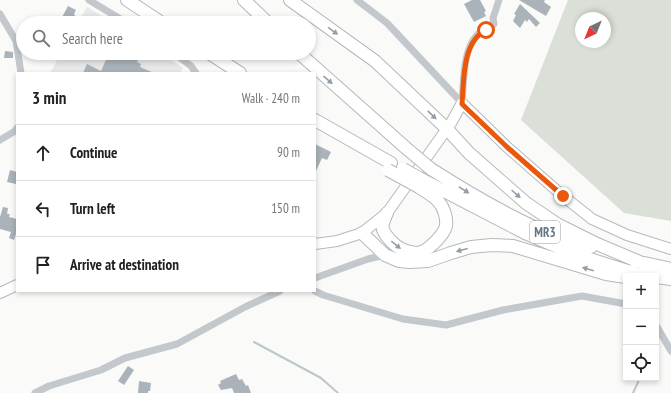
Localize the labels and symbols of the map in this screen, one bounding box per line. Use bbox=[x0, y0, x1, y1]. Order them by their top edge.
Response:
north arrow bbox=[575, 12, 611, 48]
route start bbox=[477, 21, 495, 39]
one-way arrow bbox=[328, 27, 339, 35]
one-way arrow bbox=[322, 75, 333, 84]
one-way arrow bbox=[427, 110, 437, 120]
one-way arrow bbox=[458, 186, 469, 194]
route end bbox=[554, 187, 572, 205]
one-way arrow bbox=[511, 189, 521, 199]
road number: MR3 bbox=[530, 221, 560, 243]
one-way arrow bbox=[391, 241, 402, 249]
one-way arrow bbox=[456, 247, 468, 253]
one-way arrow bbox=[582, 266, 594, 272]

